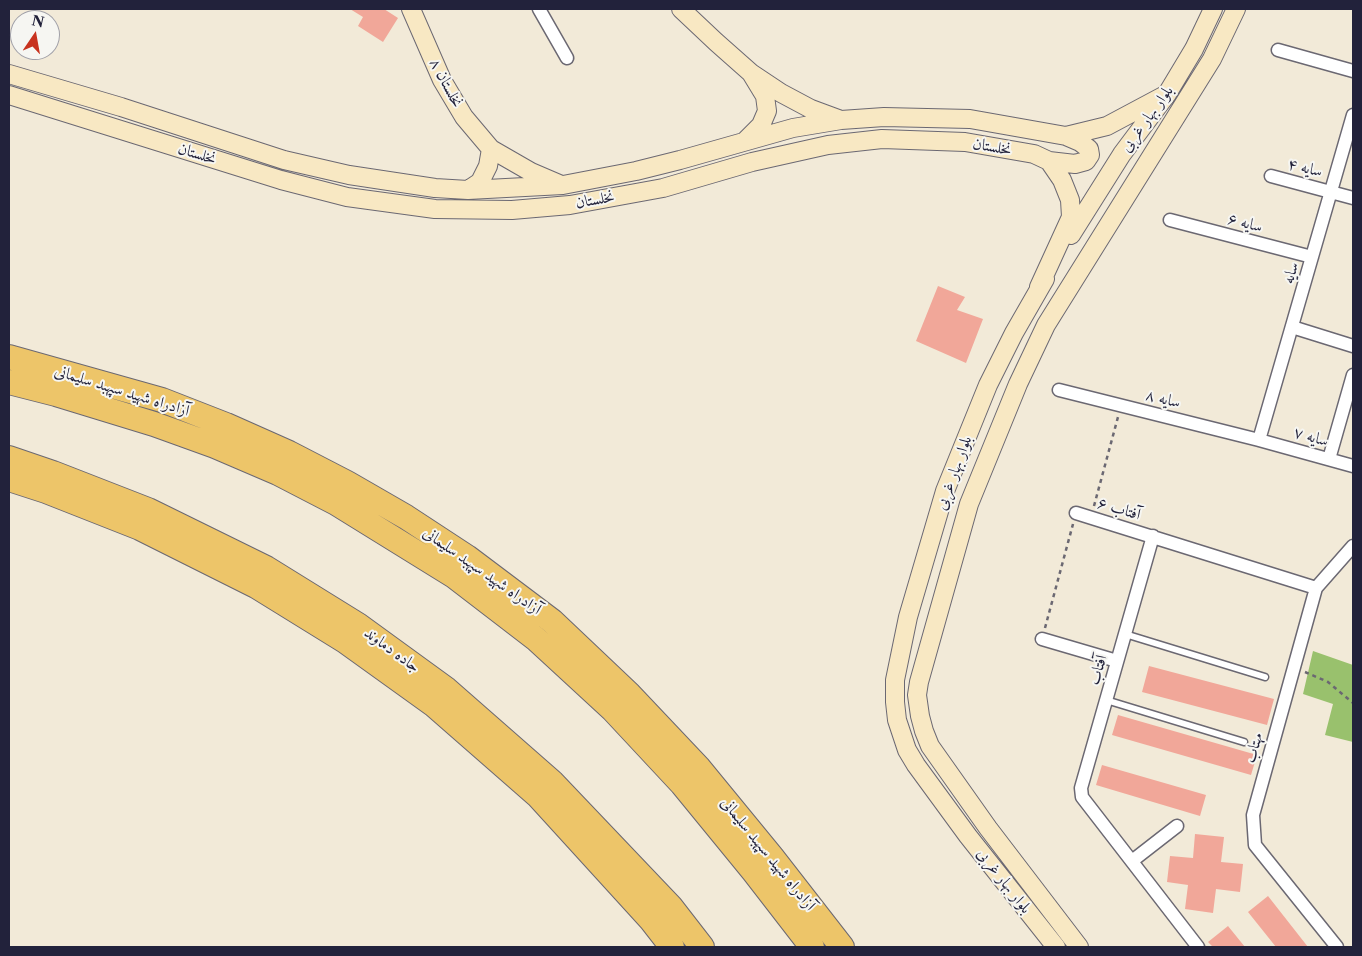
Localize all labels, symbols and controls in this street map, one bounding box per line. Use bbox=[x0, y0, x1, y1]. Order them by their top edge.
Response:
north arrow bbox=[10, 10, 60, 60]
text: N bbox=[30, 11, 46, 31]
street label: نخلستان ۸ bbox=[425, 55, 467, 111]
street label: بلوار بهار غربی bbox=[1116, 82, 1178, 156]
street label: نخلستان bbox=[971, 134, 1013, 160]
street label: نخلستان bbox=[175, 139, 219, 169]
street label: سایه ۴ bbox=[1285, 154, 1325, 182]
street label: نخلستان bbox=[574, 187, 616, 213]
street label: سایه ۶ bbox=[1225, 209, 1265, 237]
street label: سایه bbox=[1279, 260, 1303, 286]
street label: آزادراه شهید سپهبد سلیمانی bbox=[52, 361, 192, 421]
street label: سایه ۸ bbox=[1143, 385, 1183, 413]
street label: سایه ۷ bbox=[1291, 423, 1331, 451]
street label: بلوار بهار غربی bbox=[932, 433, 976, 513]
street label: آفتاب ۶ bbox=[1095, 493, 1143, 525]
street label: آزادراه شهید سپهبد سلیمانی bbox=[419, 523, 545, 619]
street label: جاده دماوند bbox=[360, 623, 424, 677]
street label: آفتاب bbox=[1085, 653, 1111, 687]
street label: مهتاب bbox=[1241, 731, 1267, 765]
street label: آزادراه شهید سپهبد سلیمانی bbox=[716, 793, 820, 915]
street label: بلوار بهار غربی bbox=[973, 845, 1035, 917]

